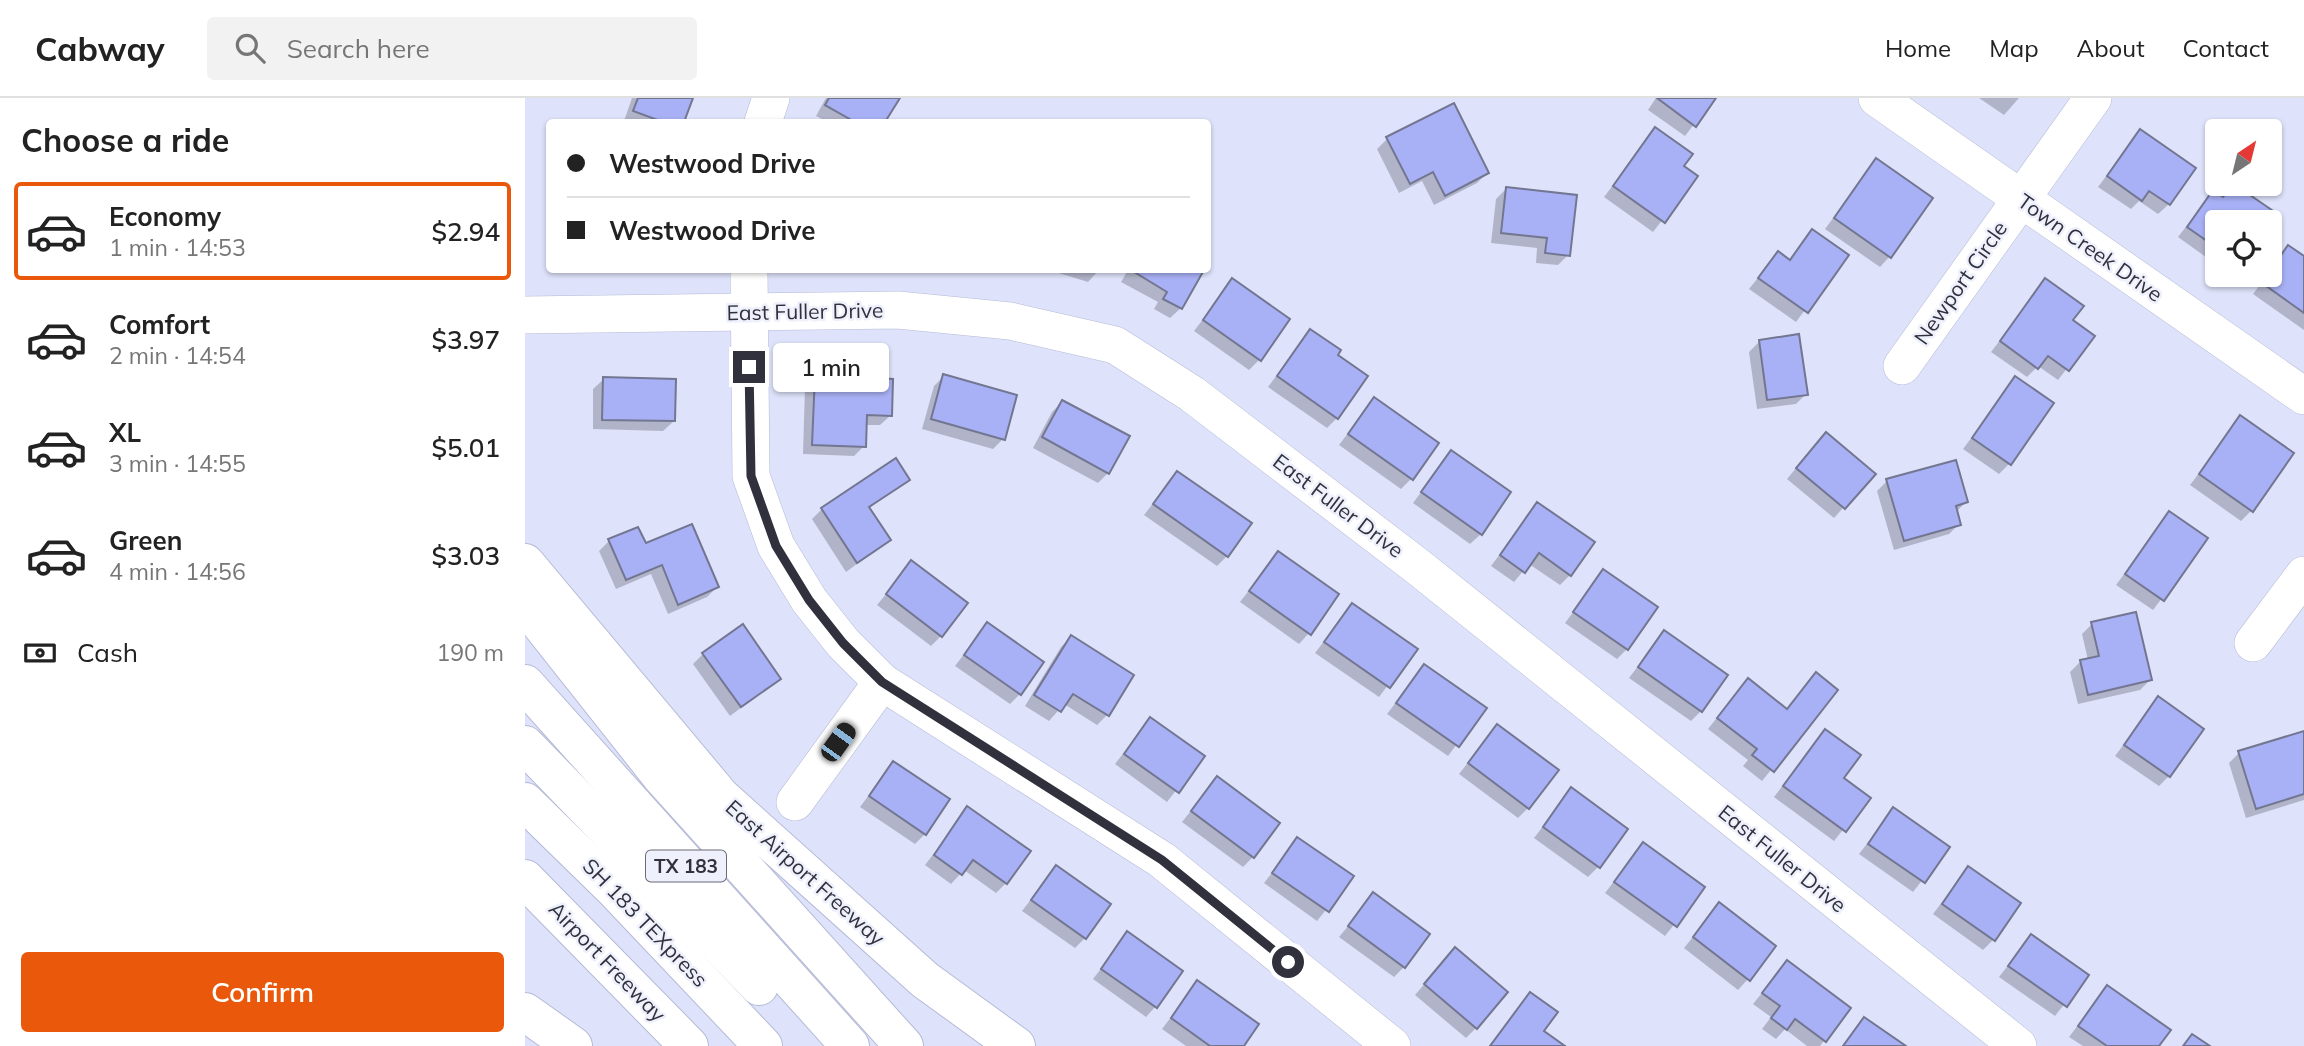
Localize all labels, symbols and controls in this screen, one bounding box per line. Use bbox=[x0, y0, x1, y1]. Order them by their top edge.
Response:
search box bbox=[207, 17, 697, 80]
text: Cabway bbox=[35, 28, 165, 69]
icon: search bbox=[231, 29, 269, 67]
text: Search here bbox=[287, 32, 430, 65]
text: Home bbox=[1885, 33, 1951, 63]
text: Map bbox=[1989, 33, 2039, 63]
text: About bbox=[2077, 33, 2145, 63]
text: Contact bbox=[2183, 33, 2269, 63]
north arrow bbox=[2205, 119, 2282, 196]
map controls bbox=[2205, 119, 2282, 287]
text: Choose a ride bbox=[21, 120, 229, 160]
text: Westwood Drive bbox=[609, 147, 815, 180]
street label: Town Creek Drive bbox=[2013, 188, 2168, 307]
icon: car bbox=[25, 200, 88, 263]
text: Economy bbox=[109, 200, 221, 233]
button: locate bbox=[2205, 210, 2282, 287]
text: Westwood Drive bbox=[609, 214, 815, 247]
text: $2.94 bbox=[431, 215, 500, 248]
street label: Newport Circle bbox=[1908, 216, 2012, 349]
text: 1 min · 14:53 bbox=[109, 233, 246, 262]
street label: East Fuller Drive bbox=[726, 297, 884, 325]
icon: car bbox=[25, 308, 88, 371]
text: Comfort bbox=[109, 308, 210, 341]
text: $3.97 bbox=[431, 323, 500, 356]
text: 2 min · 14:54 bbox=[109, 341, 246, 370]
callout: 1 min bbox=[773, 342, 889, 392]
route end bbox=[733, 351, 765, 383]
text: 1 min bbox=[801, 353, 861, 382]
icon: car bbox=[25, 416, 88, 479]
text: XL bbox=[109, 416, 141, 449]
text: $5.01 bbox=[431, 431, 500, 464]
street label: East Fuller Drive bbox=[1268, 448, 1409, 563]
text: 3 min · 14:55 bbox=[109, 449, 246, 478]
icon: car bbox=[25, 524, 88, 587]
text: Green bbox=[109, 524, 182, 557]
text: $3.03 bbox=[431, 539, 500, 572]
text: 4 min · 14:56 bbox=[109, 557, 246, 586]
icon: cash bbox=[21, 634, 59, 672]
text: Cash bbox=[77, 636, 138, 669]
text: 190 m bbox=[436, 638, 504, 667]
car bbox=[818, 719, 859, 765]
street label: East Airport Freeway bbox=[721, 794, 891, 951]
street label: East Fuller Drive bbox=[1713, 799, 1852, 918]
road number: TX 183 bbox=[646, 850, 726, 881]
street label: SH 183 TEXpress bbox=[578, 853, 714, 992]
street label: Airport Freeway bbox=[544, 896, 672, 1027]
route start bbox=[1272, 946, 1304, 978]
button: Confirm bbox=[21, 952, 504, 1032]

